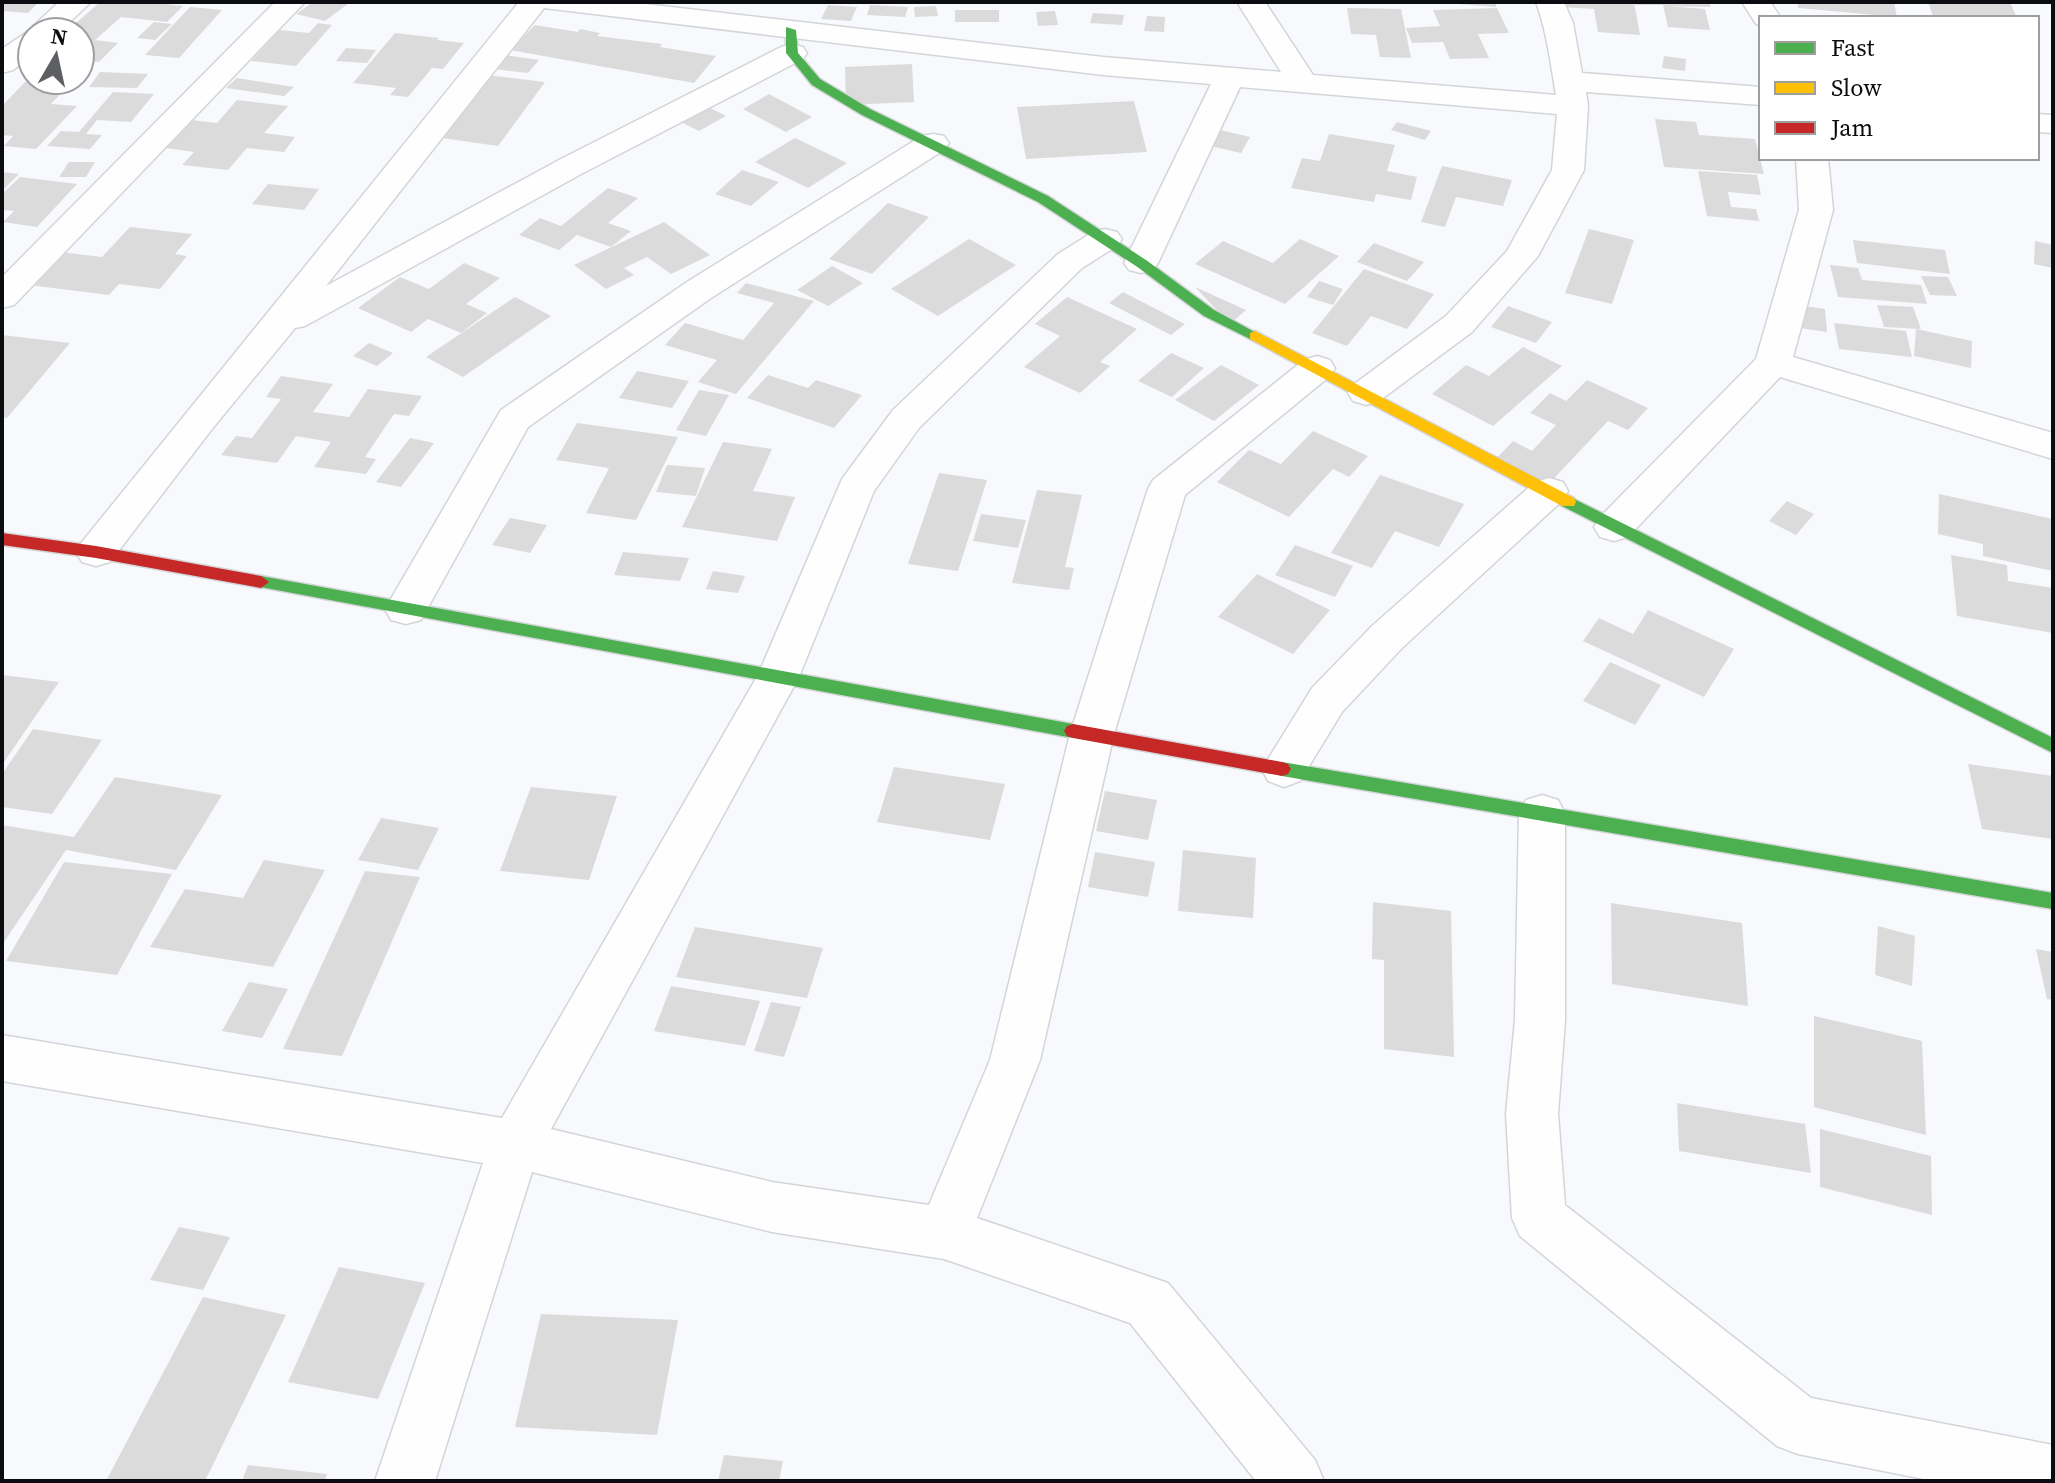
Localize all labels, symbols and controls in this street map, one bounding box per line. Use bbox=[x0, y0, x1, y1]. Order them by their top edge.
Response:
north arrow bbox=[16, 16, 96, 96]
legend bbox=[1759, 16, 2039, 160]
text: N bbox=[49, 20, 69, 52]
text: Fast bbox=[1831, 31, 1875, 64]
text: Slow bbox=[1831, 71, 1882, 104]
text: Jam bbox=[1830, 111, 1873, 144]

